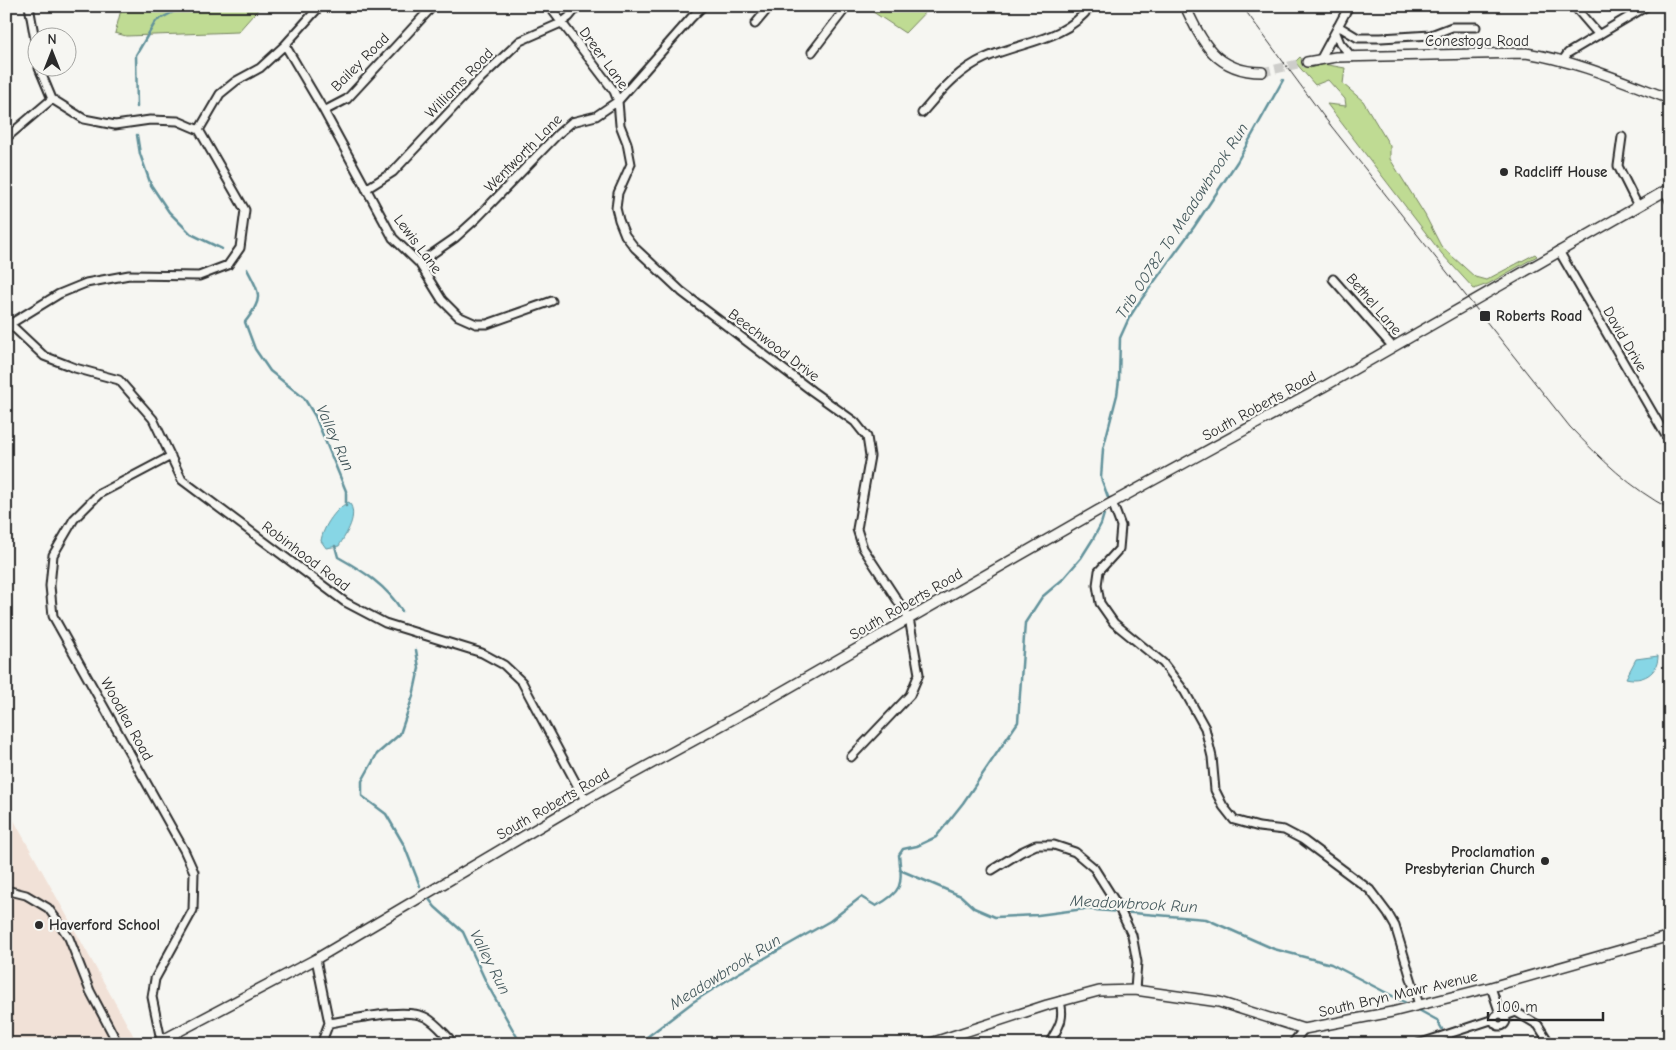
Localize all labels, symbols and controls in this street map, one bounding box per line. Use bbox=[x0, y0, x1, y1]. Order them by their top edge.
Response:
street label: Dreer Lane bbox=[576, 24, 633, 93]
north arrow bbox=[28, 28, 78, 78]
street label: Bailey Road bbox=[327, 29, 393, 95]
text: N bbox=[47, 31, 57, 48]
street label: Conestoga Road bbox=[1425, 32, 1529, 50]
street label: Williams Road bbox=[421, 44, 497, 122]
street label: Wentworth Lane bbox=[480, 110, 566, 196]
water label: Trib 00782 To Meadowbrook Run bbox=[1112, 120, 1252, 322]
place label: Radcliff House bbox=[1514, 163, 1607, 181]
marker: Radcliff House bbox=[1498, 166, 1510, 178]
street label: Lewis Lane bbox=[390, 211, 446, 277]
street label: Bethel Lane bbox=[1342, 270, 1406, 339]
street label: David Drive bbox=[1599, 303, 1651, 375]
street label: Beechwood Drive bbox=[725, 305, 823, 385]
place label: Roberts Road bbox=[1496, 307, 1582, 325]
marker: Roberts Road bbox=[1478, 309, 1492, 323]
street label: South Roberts Road bbox=[1199, 367, 1319, 445]
water label: Valley Run bbox=[312, 402, 358, 474]
street label: Robinhood Road bbox=[258, 517, 354, 595]
street label: South Roberts Road bbox=[846, 564, 966, 644]
street label: Woodlea Road bbox=[97, 674, 157, 764]
street label: South Roberts Road bbox=[493, 764, 613, 844]
place label: Proclamation Presbyterian Church bbox=[1405, 843, 1535, 878]
marker: Proclamation Presbyterian Church bbox=[1539, 855, 1551, 867]
water label: Meadowbrook Run bbox=[1069, 892, 1198, 916]
place label: Haverford School bbox=[49, 916, 160, 934]
marker: Haverford School bbox=[33, 919, 45, 931]
water label: Valley Run bbox=[466, 927, 514, 998]
water label: Meadowbrook Run bbox=[665, 931, 784, 1014]
street label: South Bryn Mawr Avenue bbox=[1317, 967, 1480, 1021]
scale bar bbox=[1488, 990, 1604, 1022]
text: 100 m bbox=[1496, 998, 1538, 1016]

